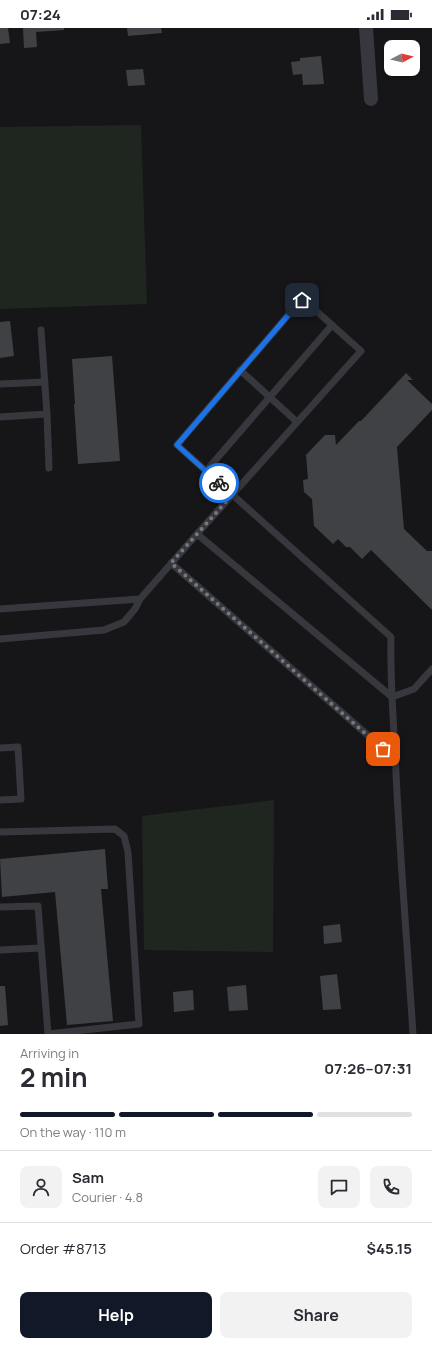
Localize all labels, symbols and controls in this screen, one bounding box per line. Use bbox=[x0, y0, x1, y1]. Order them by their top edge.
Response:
text: 07:24 bbox=[20, 4, 61, 25]
north arrow bbox=[384, 40, 420, 76]
map controls bbox=[384, 40, 420, 76]
pin bbox=[285, 283, 319, 317]
icon: home bbox=[291, 289, 313, 311]
courier bbox=[199, 463, 239, 503]
icon: bike bbox=[208, 472, 230, 494]
pin bbox=[366, 732, 400, 766]
icon: bag bbox=[372, 738, 394, 760]
text: Arriving in bbox=[20, 1044, 79, 1062]
text: 07:26–07:31 bbox=[324, 1058, 412, 1079]
text: 2 min bbox=[20, 1059, 88, 1095]
text: On the way · 110 m bbox=[20, 1123, 126, 1141]
button: person bbox=[20, 1166, 62, 1208]
button: chat bbox=[318, 1166, 360, 1208]
button: phone bbox=[370, 1166, 412, 1208]
text: Sam bbox=[72, 1167, 104, 1188]
text: Courier · 4.8 bbox=[72, 1188, 143, 1206]
text: Order #8713 bbox=[20, 1238, 106, 1259]
text: $45.15 bbox=[367, 1238, 412, 1259]
button: Help bbox=[20, 1292, 212, 1338]
button: Share bbox=[220, 1292, 412, 1338]

